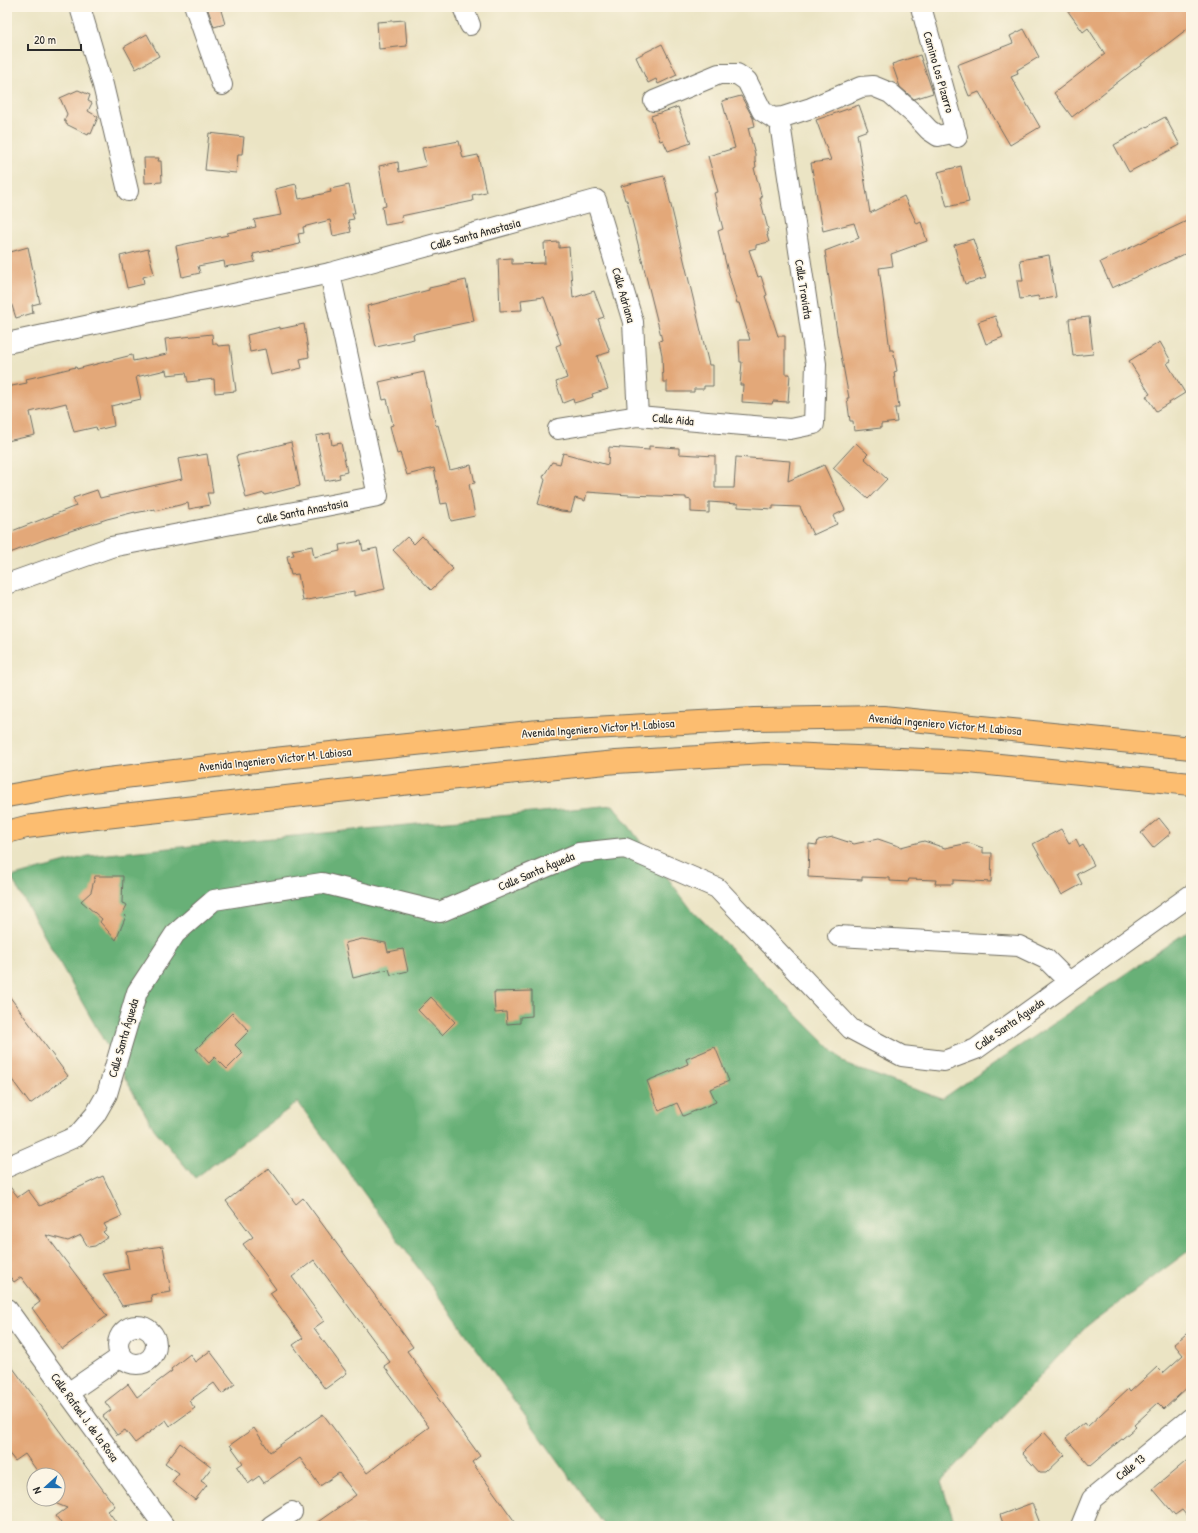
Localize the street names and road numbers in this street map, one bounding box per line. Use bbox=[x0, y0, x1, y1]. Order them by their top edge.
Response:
street label: Camino Los Pizarro bbox=[919, 29, 959, 115]
street label: Calle Santa Anastasia bbox=[428, 214, 522, 254]
street label: Calle Traviata bbox=[791, 258, 817, 320]
street label: Calle Adriana bbox=[608, 265, 640, 325]
street label: Calle Aida bbox=[651, 409, 695, 429]
street label: Calle Santa Anastasia bbox=[255, 494, 349, 528]
street label: Avenida Ingeniero Víctor M. Labiosa bbox=[868, 709, 1022, 739]
street label: Avenida Ingeniero Víctor M. Labiosa bbox=[521, 714, 675, 742]
street label: Avenida Ingeniero Víctor M. Labiosa bbox=[198, 743, 352, 775]
street label: Calle Santa Águeda bbox=[495, 847, 577, 895]
street label: Calle Santa Águeda bbox=[971, 994, 1047, 1054]
street label: Calle Santa Águeda bbox=[104, 996, 142, 1079]
street label: Calle Rafael J. de la Rosa bbox=[47, 1369, 123, 1465]
street label: Calle 13 bbox=[1112, 1450, 1148, 1484]

